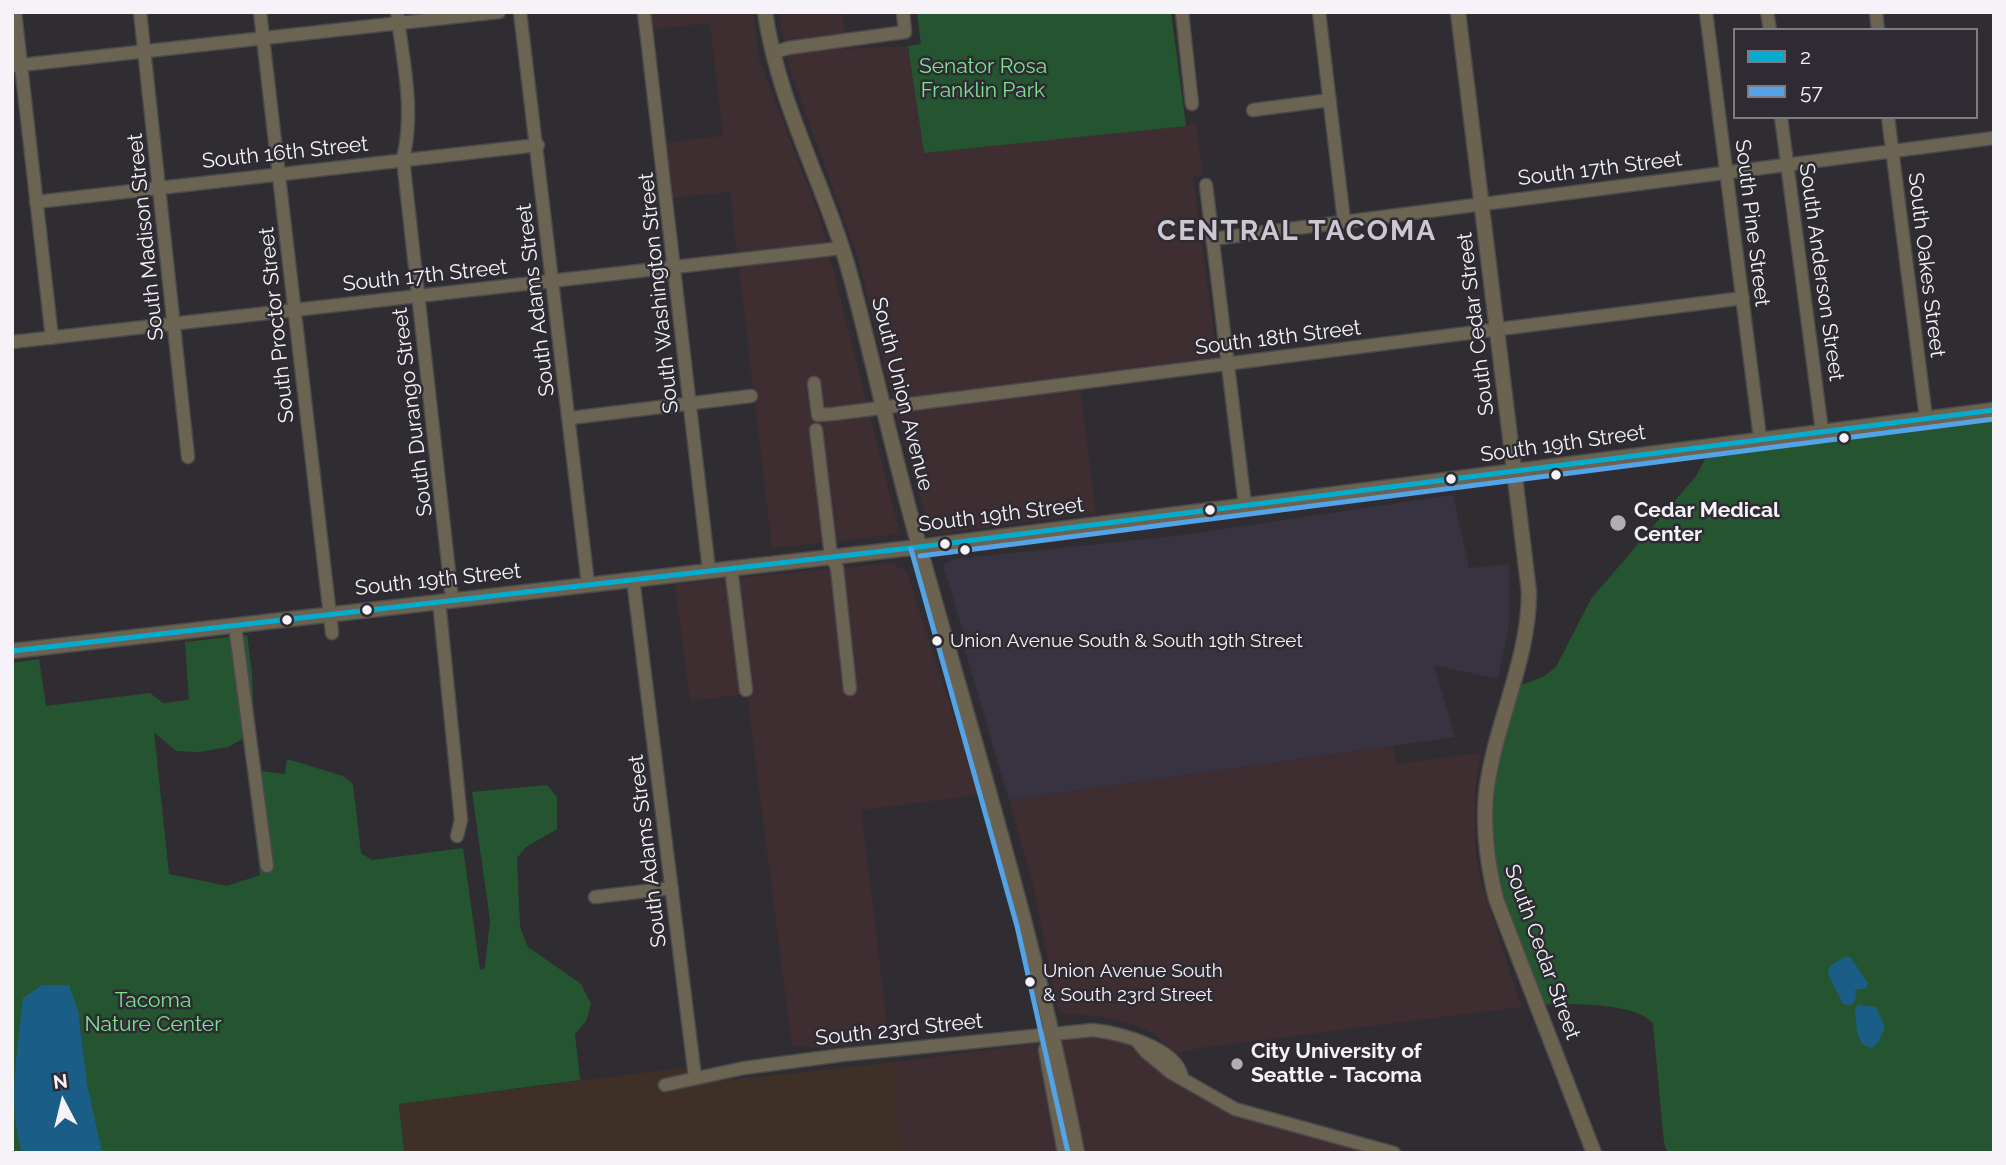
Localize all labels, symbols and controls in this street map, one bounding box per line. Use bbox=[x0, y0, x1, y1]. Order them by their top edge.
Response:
legend bbox=[1733, 28, 1978, 119]
text: 2 bbox=[1800, 44, 1811, 69]
park label: Senator Rosa Franklin Park bbox=[919, 54, 1047, 104]
text: 57 bbox=[1800, 79, 1823, 104]
street label: South Madison Street bbox=[123, 132, 169, 342]
street label: South 16th Street bbox=[201, 132, 369, 174]
street label: South Pine Street bbox=[1729, 138, 1775, 308]
street label: South 17th Street bbox=[1516, 146, 1684, 192]
street label: South Anderson Street bbox=[1793, 161, 1849, 383]
street label: South Washington Street bbox=[634, 171, 684, 415]
street label: South Oakes Street bbox=[1902, 171, 1950, 359]
street label: South Adams Street bbox=[512, 202, 560, 398]
district label: CENTRAL TACOMA bbox=[1159, 215, 1435, 249]
street label: South Proctor Street bbox=[254, 226, 300, 424]
street label: South Cedar Street bbox=[1452, 231, 1500, 417]
street label: South 17th Street bbox=[341, 255, 509, 297]
street label: South Union Avenue bbox=[866, 295, 938, 493]
street label: South Durango Street bbox=[388, 306, 438, 518]
street label: South 18th Street bbox=[1194, 315, 1362, 361]
street label: South 19th Street bbox=[1479, 420, 1647, 468]
unlabelled marker bbox=[1837, 431, 1851, 445]
unlabelled marker bbox=[1549, 468, 1563, 482]
unlabelled marker bbox=[1444, 472, 1458, 486]
street label: South 19th Street bbox=[917, 492, 1085, 538]
place label: Cedar Medical Center bbox=[1634, 498, 1780, 548]
unlabelled marker bbox=[1203, 503, 1217, 517]
marker: Cedar Medical Center bbox=[1608, 513, 1628, 533]
unlabelled marker bbox=[938, 537, 952, 551]
unlabelled marker bbox=[958, 543, 972, 557]
street label: South 19th Street bbox=[354, 559, 522, 601]
unlabelled marker bbox=[360, 603, 374, 617]
unlabelled marker bbox=[280, 613, 294, 627]
place label: Union Avenue South & South 19th Street bbox=[950, 630, 1303, 652]
marker: Union Avenue South & South 19th Street bbox=[930, 634, 944, 648]
street label: South Adams Street bbox=[624, 753, 672, 949]
street label: South Cedar Street bbox=[1499, 861, 1585, 1043]
place label: Union Avenue South & South 23rd Street bbox=[1043, 960, 1223, 1004]
marker: Union Avenue South & South 23rd Street bbox=[1023, 975, 1037, 989]
park label: Tacoma Nature Center bbox=[84, 988, 222, 1038]
street label: South 23rd Street bbox=[814, 1009, 984, 1051]
place label: City University of Seattle - Tacoma bbox=[1251, 1039, 1422, 1089]
marker: City University of Seattle - Tacoma bbox=[1229, 1056, 1245, 1072]
north arrow bbox=[28, 1067, 98, 1137]
text: N bbox=[52, 1069, 69, 1093]

